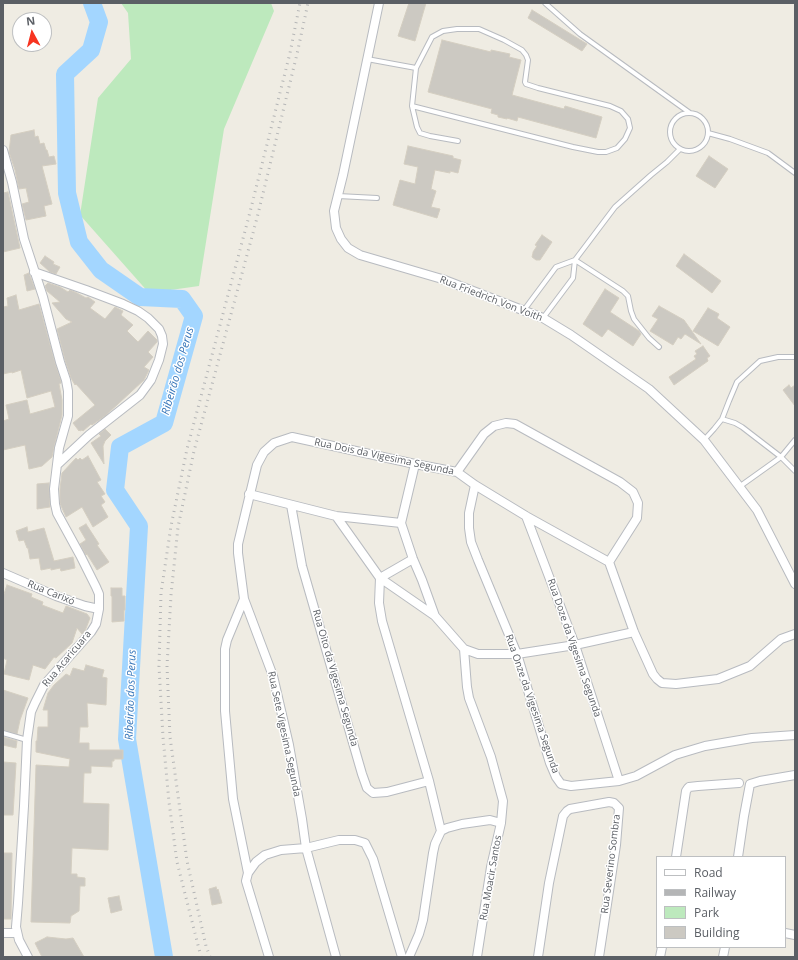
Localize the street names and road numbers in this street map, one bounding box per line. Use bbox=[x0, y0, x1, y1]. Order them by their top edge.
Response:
street label: Rua Friedrich Von Voith bbox=[438, 274, 544, 324]
street label: Rua Dois da Vigesima Segunda bbox=[313, 436, 455, 478]
street label: Rua Doze da Vigesima Segunda bbox=[545, 577, 603, 719]
street label: Rua Carixó bbox=[25, 578, 77, 608]
street label: Rua Oito da Vigesima Segunda bbox=[310, 608, 360, 748]
street label: Rua Acaricuara bbox=[40, 628, 94, 690]
street label: Rua Onze da Vigesima Segunda bbox=[503, 633, 561, 775]
street label: Rua Sete Vigesima Segunda bbox=[265, 670, 303, 798]
street label: Rua Severino Sombra bbox=[599, 814, 623, 914]
street label: Rua Moacir Santos bbox=[478, 834, 504, 922]

